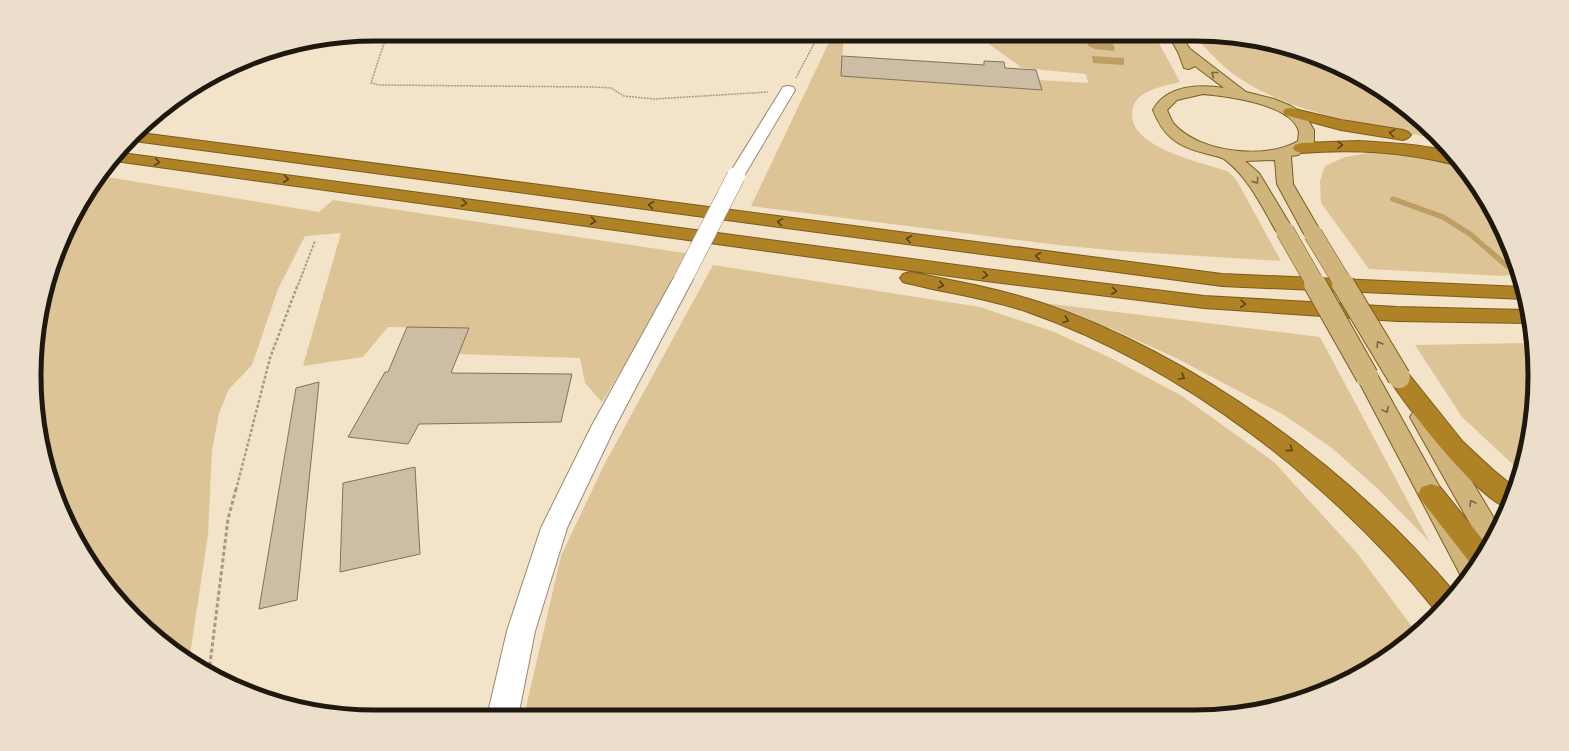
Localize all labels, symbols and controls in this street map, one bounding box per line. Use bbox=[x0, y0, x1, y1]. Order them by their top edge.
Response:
one-way arrow bbox=[1211, 72, 1218, 79]
one-way arrow bbox=[1388, 129, 1395, 138]
one-way arrow bbox=[1337, 141, 1343, 150]
one-way arrow bbox=[154, 157, 160, 166]
one-way arrow bbox=[283, 174, 289, 183]
one-way arrow bbox=[1251, 177, 1258, 184]
one-way arrow bbox=[461, 198, 467, 207]
one-way arrow bbox=[648, 201, 654, 210]
one-way arrow bbox=[590, 216, 596, 225]
one-way arrow bbox=[777, 218, 783, 227]
one-way arrow bbox=[906, 235, 912, 244]
one-way arrow bbox=[1035, 252, 1041, 261]
one-way arrow bbox=[982, 270, 988, 279]
one-way arrow bbox=[937, 280, 944, 288]
one-way arrow bbox=[1111, 286, 1117, 295]
one-way arrow bbox=[1240, 300, 1246, 309]
one-way arrow bbox=[1062, 315, 1069, 324]
one-way arrow bbox=[1377, 341, 1384, 348]
one-way arrow bbox=[1178, 373, 1185, 380]
one-way arrow bbox=[1381, 406, 1388, 413]
one-way arrow bbox=[1286, 444, 1293, 452]
one-way arrow bbox=[1469, 500, 1476, 507]

